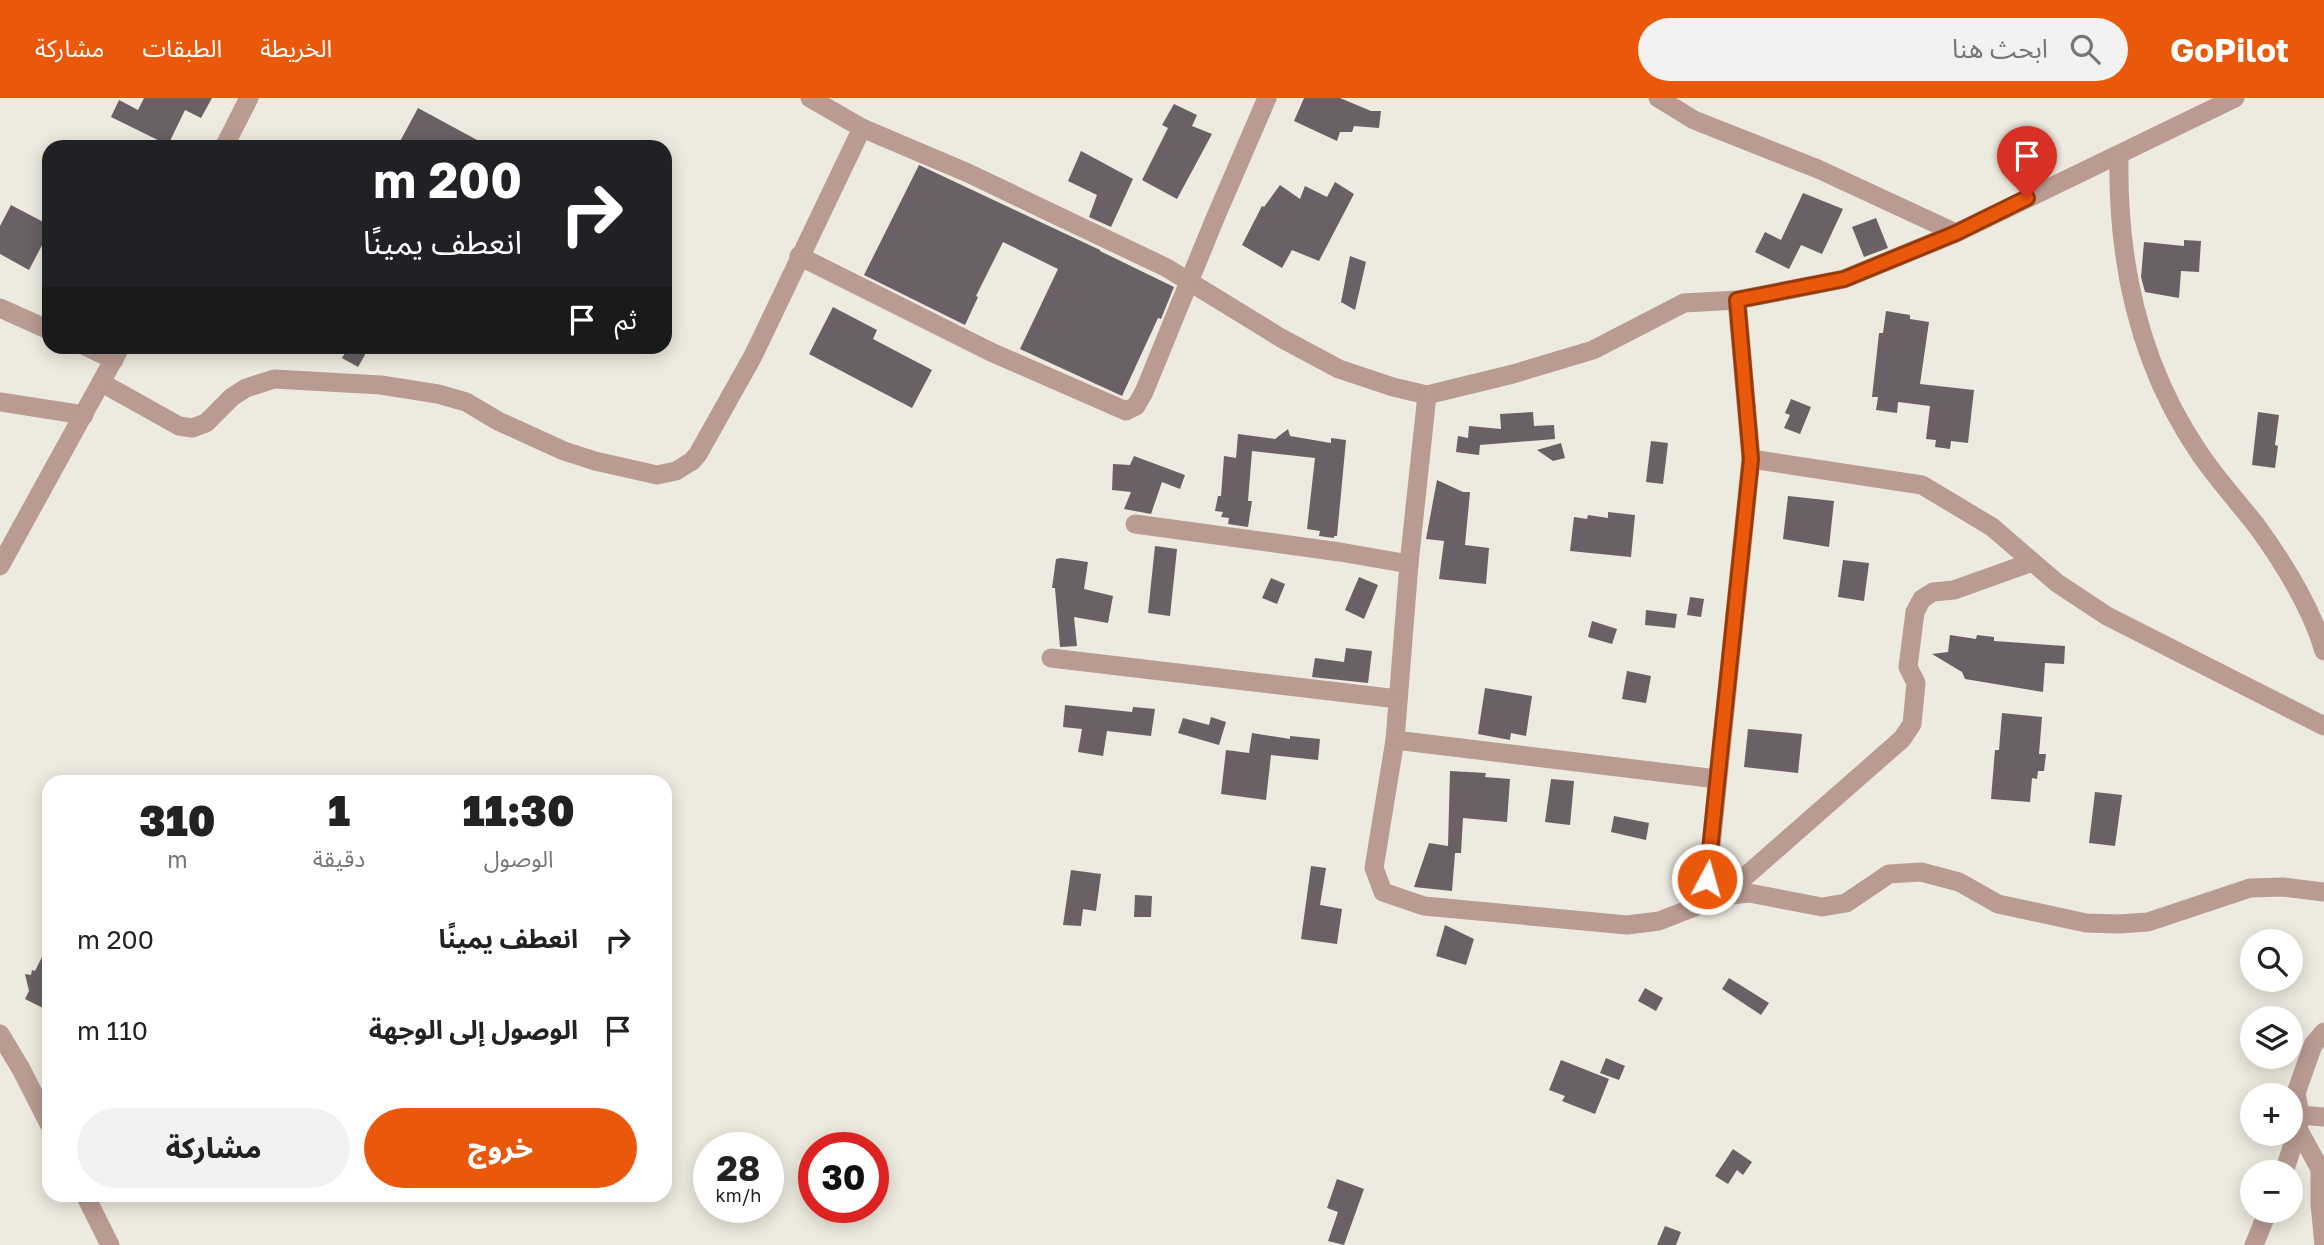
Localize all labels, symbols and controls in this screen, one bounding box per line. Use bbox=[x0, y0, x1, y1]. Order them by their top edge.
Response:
search box bbox=[1638, 18, 2128, 81]
icon: search bbox=[2066, 30, 2104, 68]
text: GoPilot bbox=[2170, 30, 2289, 69]
text: مشاركة bbox=[35, 33, 104, 62]
text: الطبقات bbox=[142, 33, 222, 62]
text: الخريطة bbox=[260, 33, 332, 62]
text: ابحث هنا bbox=[1952, 33, 2048, 64]
pin bbox=[1997, 126, 2057, 198]
icon: arrive bbox=[2008, 137, 2046, 175]
text: 200 m bbox=[373, 150, 522, 209]
icon: right bbox=[546, 168, 637, 259]
text: انعطف يمينًا bbox=[363, 223, 522, 261]
icon: arrive bbox=[563, 301, 601, 339]
text: ثم bbox=[615, 304, 637, 335]
text: 1 bbox=[328, 785, 350, 835]
text: 11:30 bbox=[462, 785, 575, 835]
text: 310 bbox=[139, 795, 216, 845]
position arrow bbox=[1670, 842, 1744, 916]
text: دقيقة bbox=[313, 844, 365, 872]
text: الوصول bbox=[484, 844, 554, 872]
text: m bbox=[167, 845, 188, 873]
icon: right bbox=[599, 921, 637, 959]
text: انعطف يمينًا bbox=[439, 923, 578, 954]
text: 200 m bbox=[77, 924, 154, 955]
map controls bbox=[2240, 929, 2303, 1223]
button: search bbox=[2240, 929, 2303, 992]
button: layers bbox=[2240, 1006, 2303, 1069]
icon: arrive bbox=[599, 1012, 637, 1050]
text: الوصول إلى الوجهة bbox=[369, 1014, 578, 1045]
text: 110 m bbox=[77, 1015, 148, 1046]
button: + bbox=[2240, 1083, 2303, 1146]
button: مشاركة bbox=[77, 1108, 350, 1188]
button: خروج bbox=[364, 1108, 637, 1188]
speed limit sign: 30 bbox=[798, 1132, 889, 1223]
text: 28 bbox=[717, 1147, 760, 1189]
button: − bbox=[2240, 1160, 2303, 1223]
text: km/h bbox=[716, 1184, 761, 1206]

